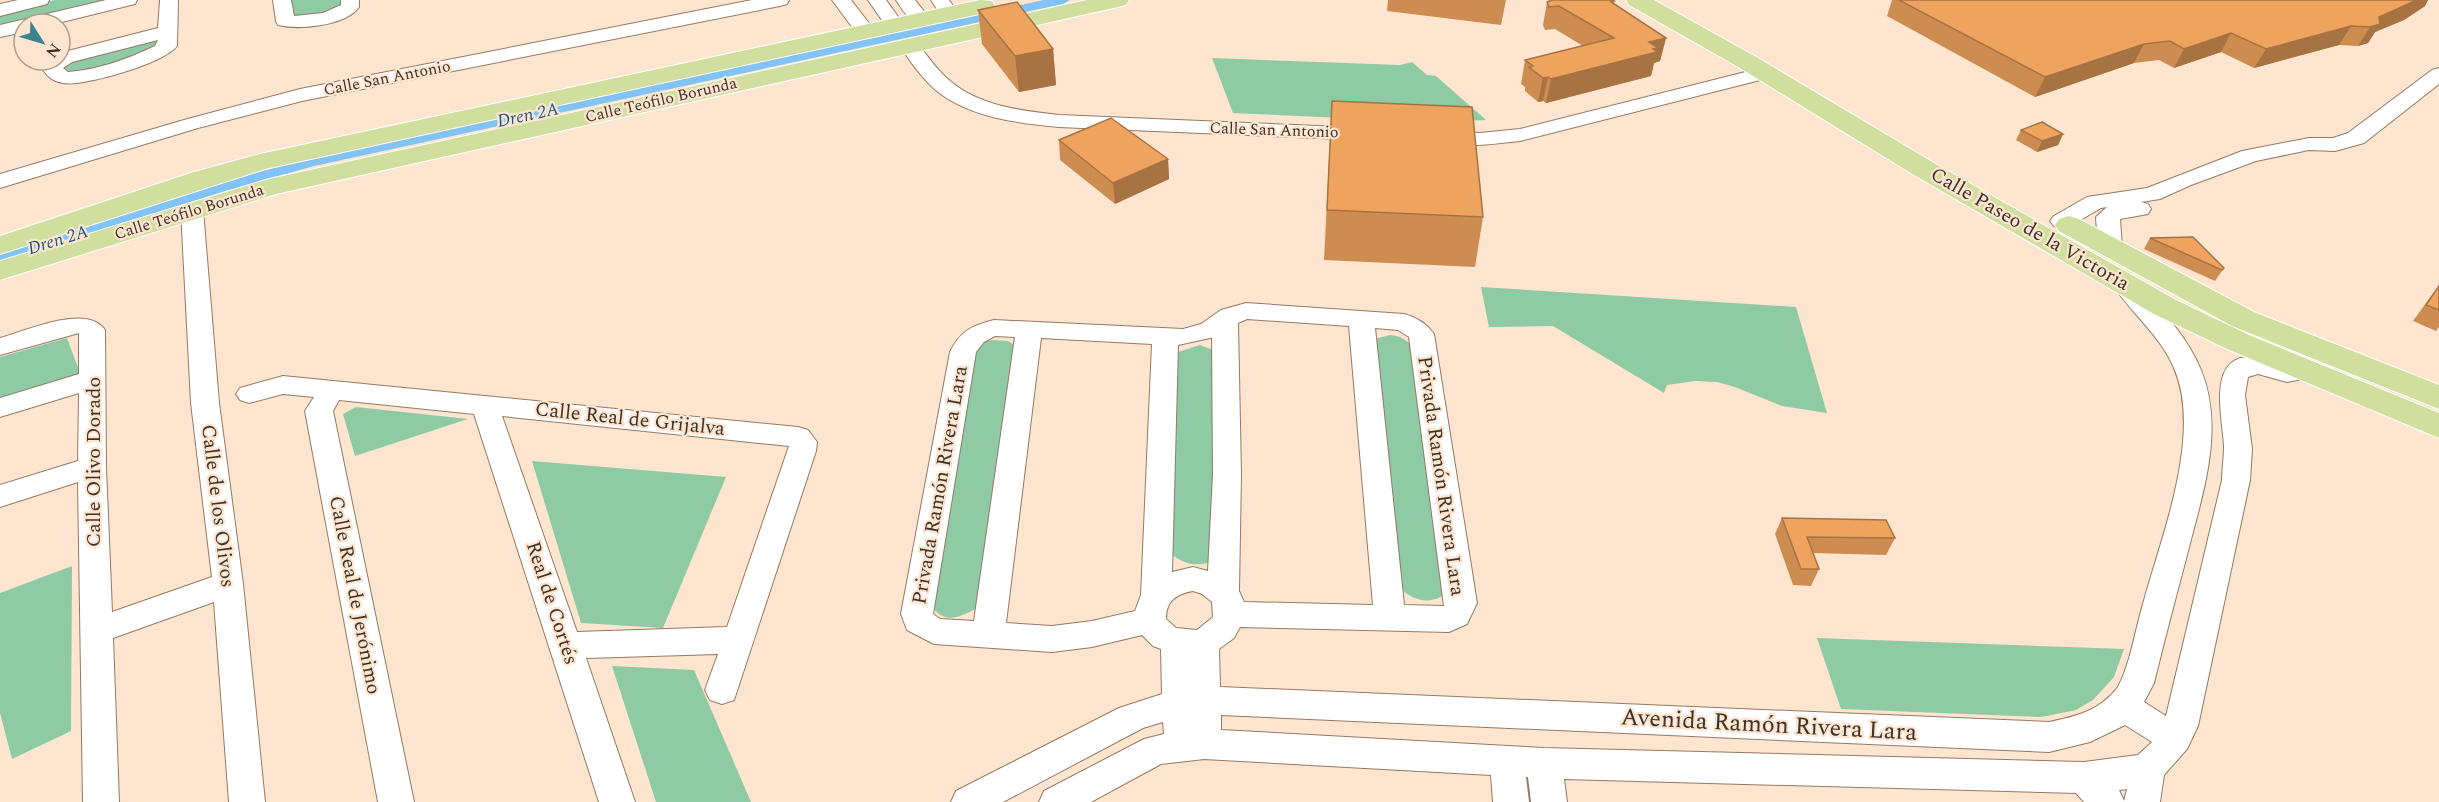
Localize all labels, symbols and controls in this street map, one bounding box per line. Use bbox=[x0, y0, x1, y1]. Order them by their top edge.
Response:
north arrow bbox=[12, 12, 72, 72]
text: N bbox=[40, 38, 67, 63]
street label: Calle San Antonio bbox=[321, 54, 453, 102]
street label: Calle Teófilo Borunda bbox=[583, 71, 740, 129]
water label: Dren 2A bbox=[495, 95, 561, 135]
street label: Calle San Antonio bbox=[1209, 116, 1339, 144]
street label: Calle Paseo de la Victoria bbox=[1925, 160, 2136, 299]
street label: Calle Teófilo Borunda bbox=[111, 178, 267, 246]
water label: Dren 2A bbox=[24, 218, 92, 262]
street label: Privada Ramón Rivera Lara bbox=[1409, 354, 1473, 598]
street label: Privada Ramón Rivera Lara bbox=[904, 363, 976, 607]
street label: Calle Olivo Dorado bbox=[79, 377, 109, 547]
street label: Calle Real de Grijalva bbox=[534, 394, 727, 444]
street label: Calle de los Olivos bbox=[193, 423, 243, 589]
street label: Calle Real de Jerónimo bbox=[321, 493, 389, 697]
street label: Real de Cortés bbox=[518, 537, 586, 669]
street label: Avenida Ramón Rivera Lara bbox=[1620, 699, 1918, 751]

